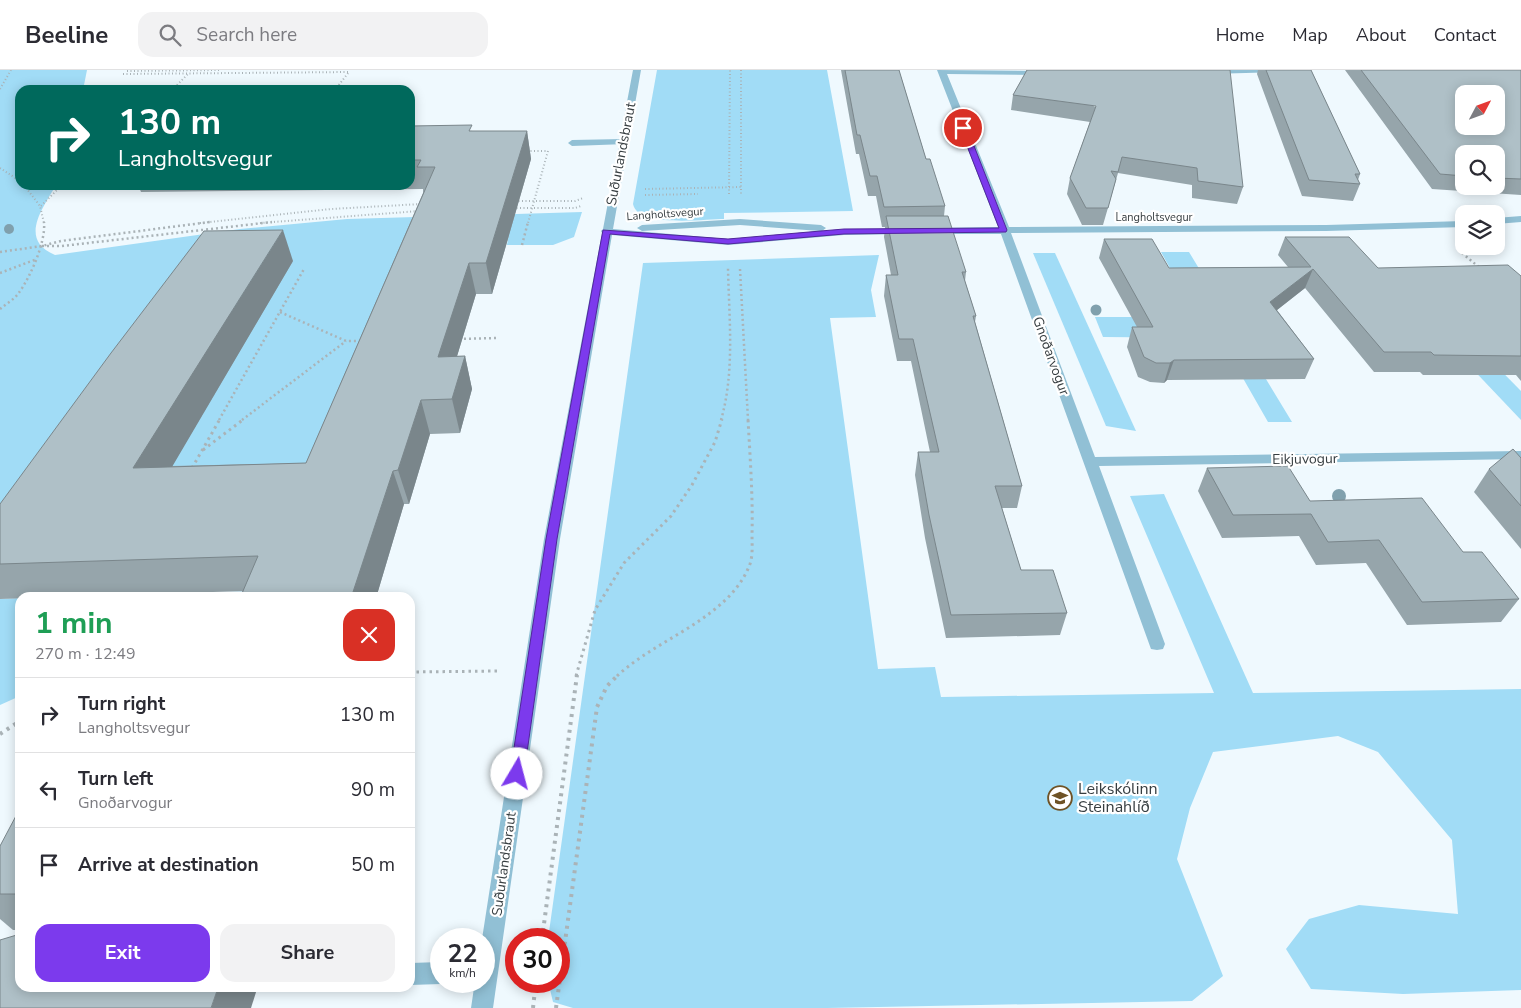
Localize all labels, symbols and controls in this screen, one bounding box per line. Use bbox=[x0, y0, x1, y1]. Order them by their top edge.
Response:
search box bbox=[138, 12, 488, 57]
text: Beeline bbox=[25, 19, 108, 51]
icon: search bbox=[156, 21, 184, 49]
text: Search here bbox=[196, 22, 297, 48]
text: Home bbox=[1216, 23, 1264, 47]
text: Map bbox=[1292, 23, 1328, 47]
text: About bbox=[1356, 23, 1406, 47]
text: Contact bbox=[1434, 23, 1496, 47]
north arrow bbox=[1455, 85, 1505, 135]
map controls bbox=[1455, 85, 1505, 255]
text: 130 m bbox=[118, 99, 221, 146]
street label: Suðurlandsbraut bbox=[602, 101, 640, 207]
icon: right bbox=[35, 105, 100, 170]
pin bbox=[942, 107, 984, 149]
icon: arrive bbox=[949, 114, 977, 142]
text: Langholtsvegur bbox=[118, 144, 272, 174]
button: search bbox=[1455, 145, 1505, 195]
street label: Langholtsvegur bbox=[626, 204, 704, 224]
button: layers bbox=[1455, 205, 1505, 255]
street label: Langholtsvegur bbox=[1115, 210, 1193, 225]
street label: Gnoðarvogur bbox=[1028, 314, 1074, 398]
street label: Eikjuvogur bbox=[1272, 449, 1338, 469]
text: 1 min bbox=[35, 603, 113, 644]
button: close bbox=[343, 609, 395, 661]
text: 270 m · 12:49 bbox=[35, 643, 136, 665]
text: Turn right bbox=[78, 691, 165, 717]
icon: right bbox=[35, 701, 63, 729]
text: 130 m bbox=[340, 702, 395, 728]
text: Langholtsvegur bbox=[78, 717, 190, 739]
position arrow bbox=[490, 747, 542, 799]
text: Turn left bbox=[78, 766, 153, 792]
icon: left bbox=[35, 776, 63, 804]
text: 90 m bbox=[351, 777, 395, 803]
place label: Leikskólinn Steinahlíð bbox=[1078, 778, 1158, 818]
school or university icon: Leikskólinn Steinahlíð bbox=[1047, 785, 1073, 811]
text: Gnoðarvogur bbox=[78, 792, 172, 814]
street label: Suðurlandsbraut bbox=[487, 811, 521, 917]
icon: arrive bbox=[35, 851, 63, 879]
text: Arrive at destination bbox=[78, 852, 259, 878]
text: 50 m bbox=[351, 852, 395, 878]
button: Exit bbox=[35, 924, 210, 982]
button: Share bbox=[220, 924, 395, 982]
speed limit sign: 30 bbox=[505, 928, 570, 993]
text: 22 bbox=[447, 937, 478, 971]
text: km/h bbox=[449, 965, 476, 981]

